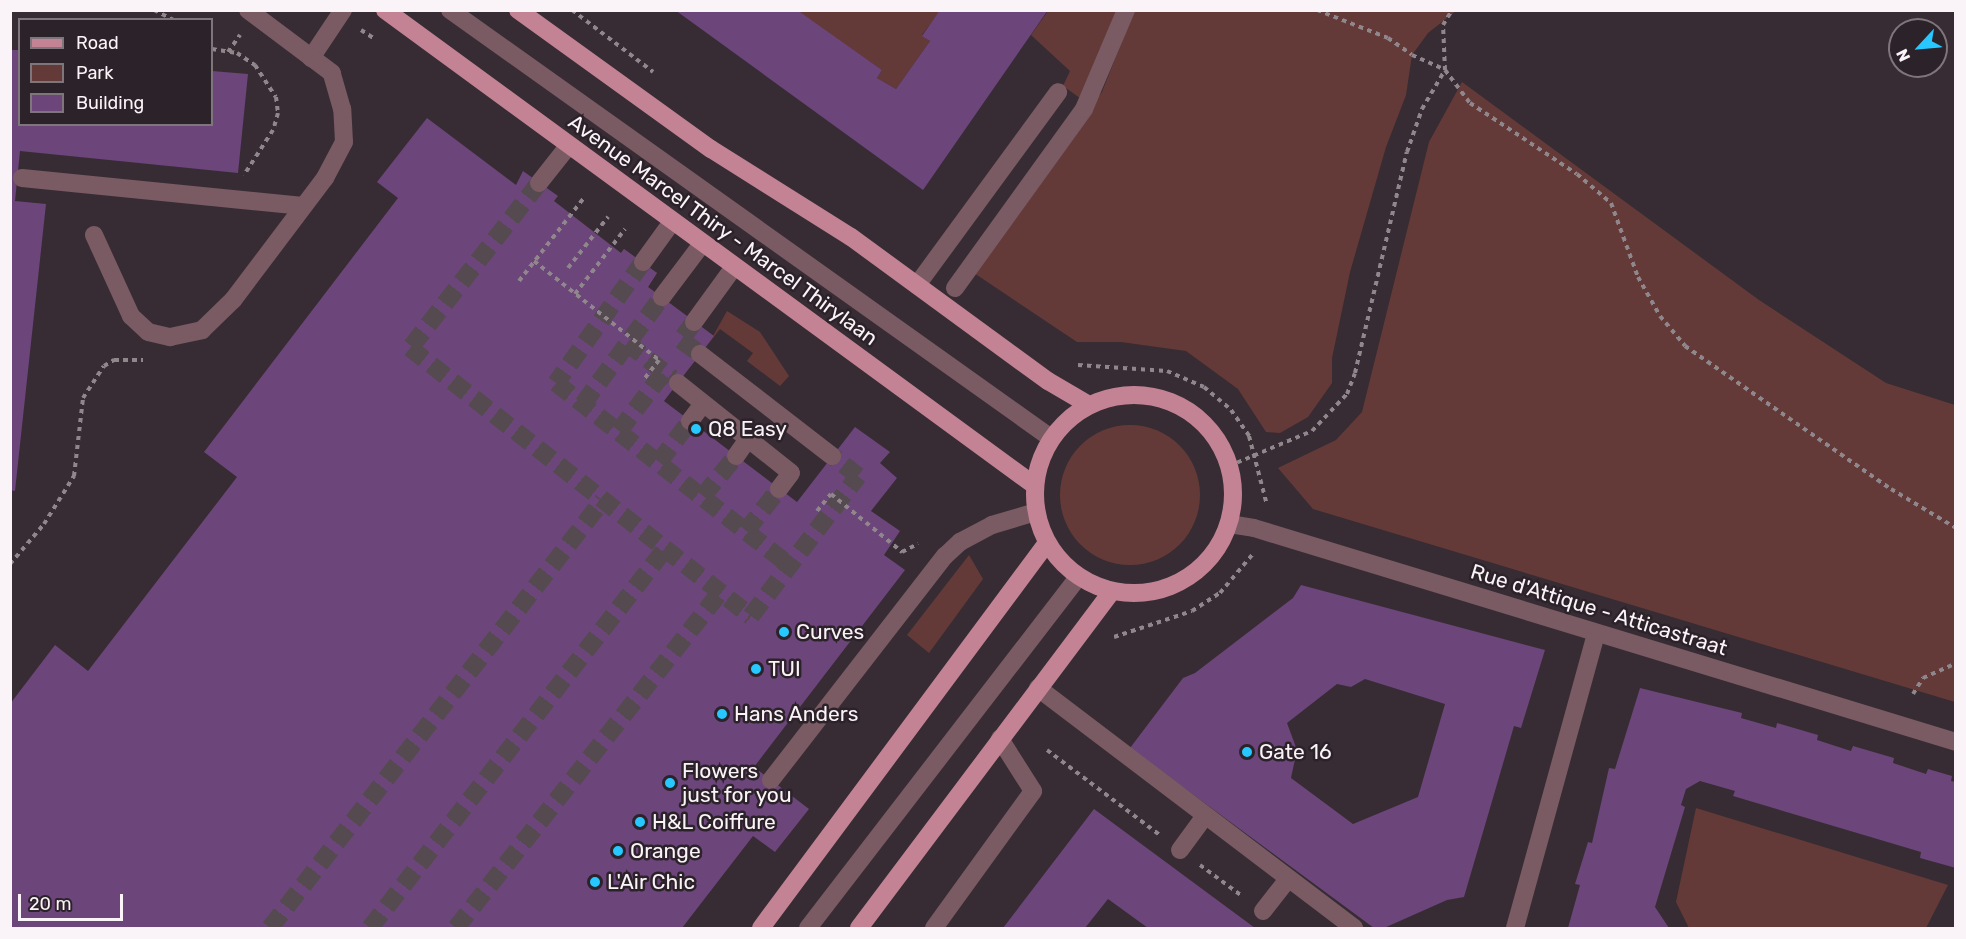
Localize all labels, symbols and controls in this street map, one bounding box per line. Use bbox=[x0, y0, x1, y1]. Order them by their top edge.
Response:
legend bbox=[18, 18, 213, 126]
north arrow bbox=[1888, 18, 1948, 78]
text: Road bbox=[76, 32, 119, 54]
text: N bbox=[1892, 46, 1914, 65]
text: Park bbox=[76, 62, 113, 84]
text: Building bbox=[76, 92, 144, 114]
street label: Avenue Marcel Thiry - Marcel Thirylaan bbox=[563, 109, 883, 351]
place label: Q8 Easy bbox=[708, 416, 787, 442]
marker: Q8 Easy bbox=[689, 422, 703, 436]
street label: Rue d'Attique - Atticastraat bbox=[1467, 559, 1731, 661]
place label: Curves bbox=[796, 619, 864, 645]
marker: Curves bbox=[777, 625, 791, 639]
place label: TUI bbox=[768, 656, 801, 682]
marker: TUI bbox=[749, 662, 763, 676]
place label: Hans Anders bbox=[734, 701, 859, 727]
marker: Hans Anders bbox=[715, 707, 729, 721]
place label: Gate 16 bbox=[1259, 739, 1332, 765]
marker: Gate 16 bbox=[1240, 745, 1254, 759]
place label: Flowers just for you bbox=[682, 758, 793, 808]
marker: Flowers just for you bbox=[663, 776, 677, 790]
place label: H&L Coiffure bbox=[652, 809, 776, 835]
marker: H&L Coiffure bbox=[633, 815, 647, 829]
place label: Orange bbox=[630, 838, 701, 864]
marker: Orange bbox=[611, 844, 625, 858]
place label: L'Air Chic bbox=[607, 869, 695, 895]
marker: L'Air Chic bbox=[588, 875, 602, 889]
scale bar bbox=[21, 882, 126, 920]
text: 20 m bbox=[29, 893, 71, 915]

